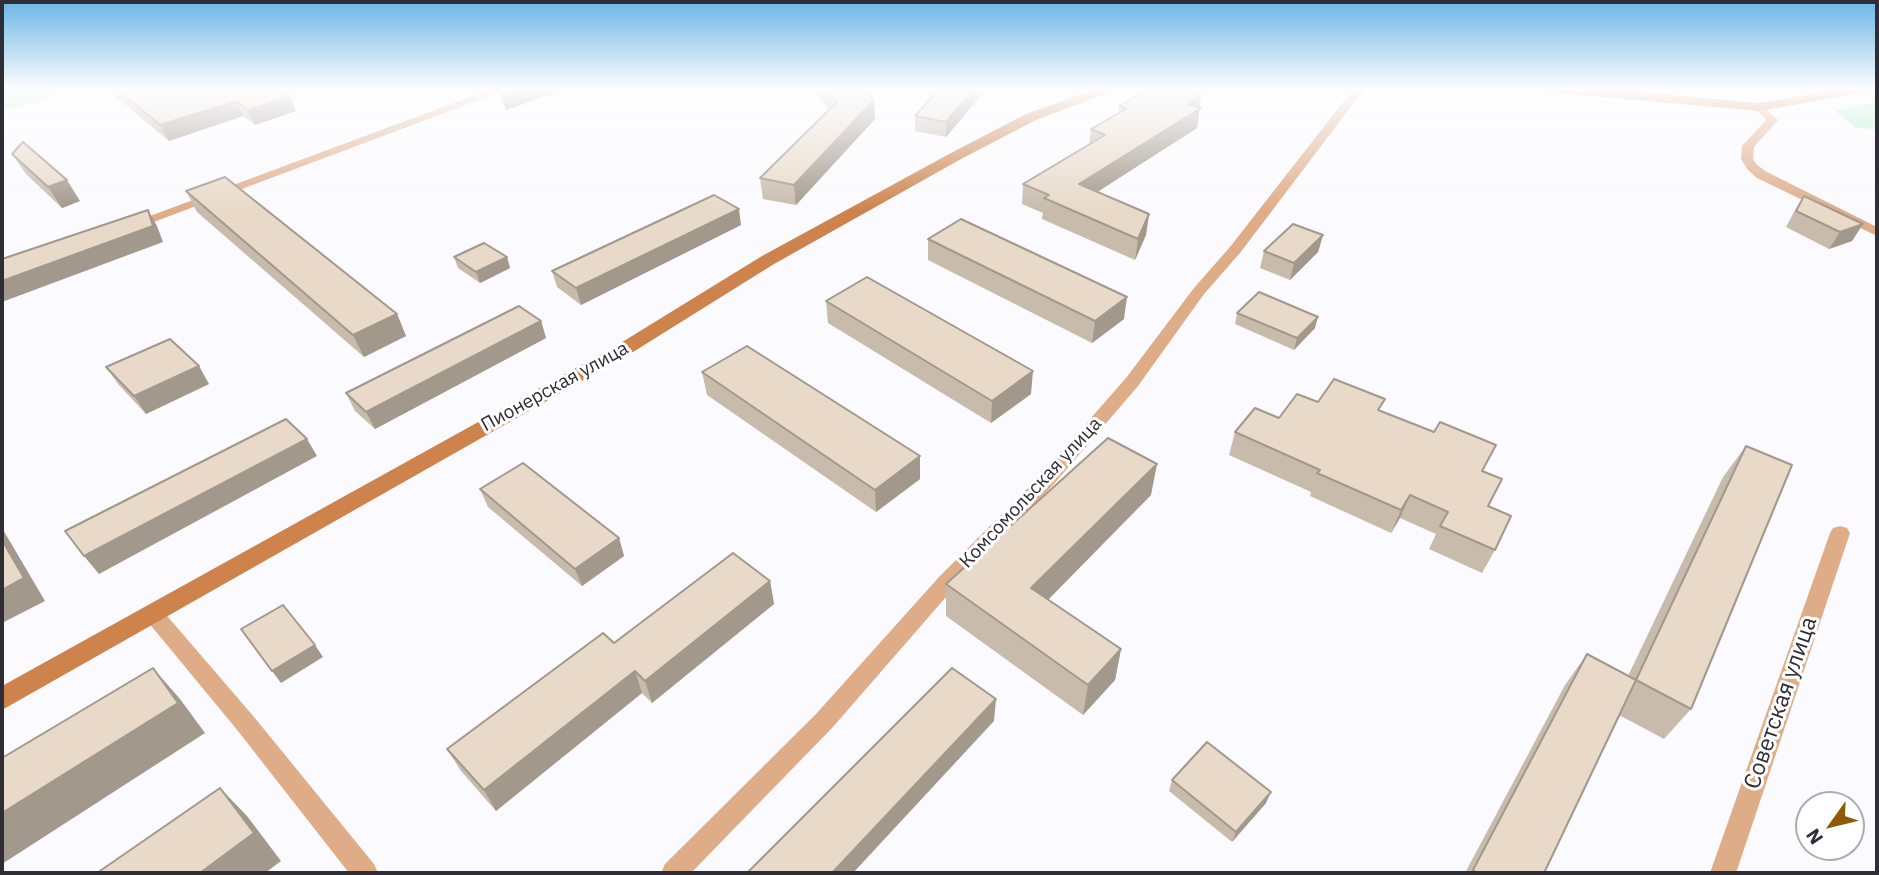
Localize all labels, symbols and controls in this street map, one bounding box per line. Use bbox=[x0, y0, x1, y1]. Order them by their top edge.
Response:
street label: Пионерская улица bbox=[477, 337, 633, 437]
street label: Комсомольская улица bbox=[955, 413, 1107, 573]
street label: Советская улица bbox=[1739, 613, 1823, 793]
north arrow bbox=[1795, 791, 1865, 861]
text: N bbox=[1800, 824, 1828, 849]

